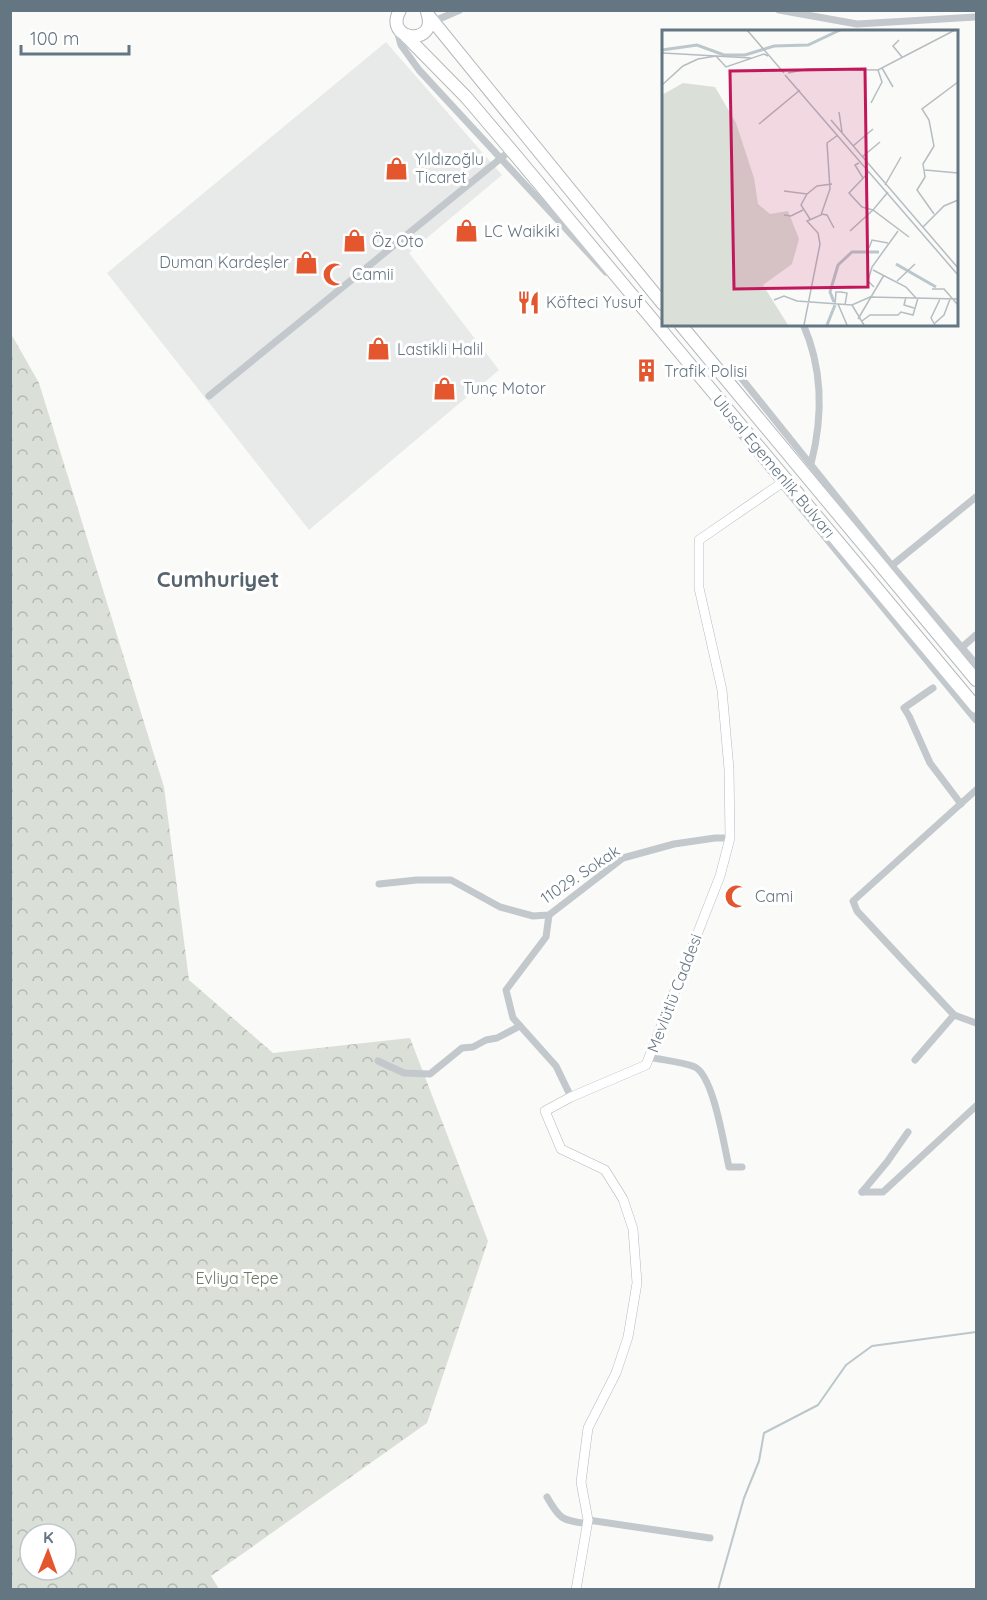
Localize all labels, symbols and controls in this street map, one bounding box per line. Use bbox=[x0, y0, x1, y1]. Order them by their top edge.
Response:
scale bar bbox=[21, 18, 129, 56]
text: 100 m bbox=[30, 27, 79, 50]
inset map bbox=[662, 30, 957, 326]
place label: Yıldızoğlu Ticaret bbox=[415, 149, 484, 187]
shop icon: Yıldızoğlu Ticaret bbox=[384, 155, 410, 181]
shop icon: LC Waikiki bbox=[453, 218, 479, 244]
place label: LC Waikiki bbox=[484, 221, 560, 241]
shop icon: Öz Oto bbox=[341, 228, 367, 254]
place label: Öz Oto bbox=[372, 231, 424, 251]
shop icon: Duman Kardeşler bbox=[294, 249, 320, 275]
place label: Duman Kardeşler bbox=[159, 252, 289, 272]
mosque icon: Camii bbox=[321, 261, 347, 287]
place label: Camii bbox=[352, 264, 394, 284]
restaurant icon: Köfteci Yusuf bbox=[515, 289, 541, 315]
place label: Köfteci Yusuf bbox=[546, 292, 643, 312]
shop icon: Lastikli Halil bbox=[366, 336, 392, 362]
place label: Lastikli Halil bbox=[397, 339, 484, 359]
building icon: Trafik Polisi bbox=[633, 358, 659, 384]
place label: Trafik Polisi bbox=[664, 361, 748, 381]
shop icon: Tunç Motor bbox=[432, 375, 458, 401]
place label: Tunç Motor bbox=[463, 378, 546, 398]
street label: Ulusal Egemenlik Bulvarı bbox=[708, 390, 840, 542]
district label: Cumhuriyet bbox=[157, 565, 279, 593]
street label: 11029. Sokak bbox=[537, 840, 623, 908]
mosque icon: Cami bbox=[724, 883, 750, 909]
place label: Cami bbox=[755, 886, 793, 906]
street label: Mevlütlü Caddesi bbox=[642, 931, 706, 1055]
park label: Evliya Tepe bbox=[195, 1268, 279, 1288]
north arrow bbox=[18, 1522, 78, 1582]
text: K bbox=[43, 1527, 54, 1547]

